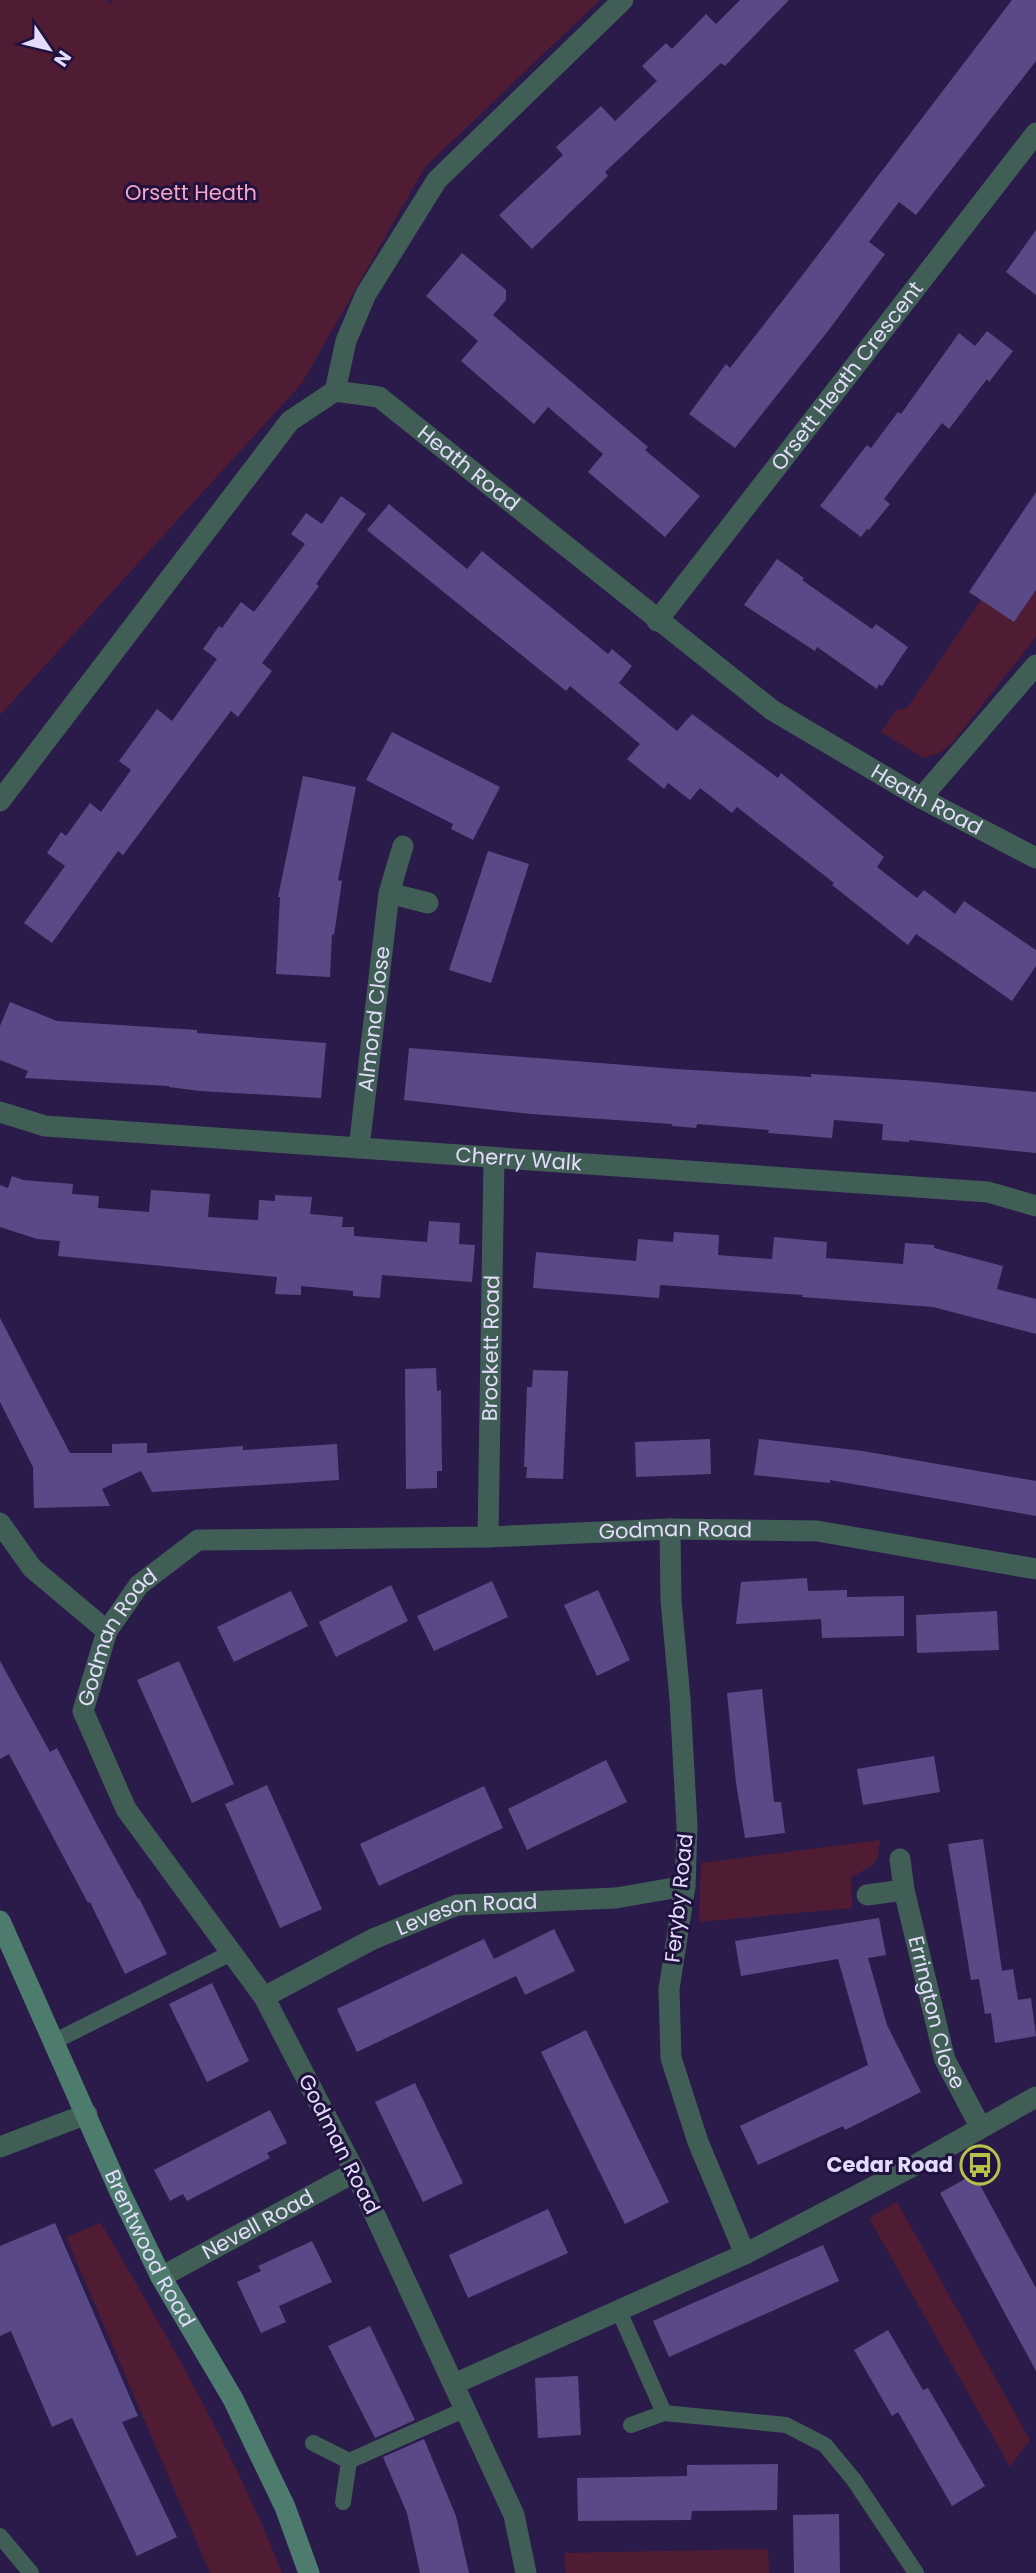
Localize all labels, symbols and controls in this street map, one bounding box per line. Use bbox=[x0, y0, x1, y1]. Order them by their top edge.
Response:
north arrow bbox=[14, 14, 84, 84]
text: N bbox=[47, 45, 78, 72]
park label: Orsett Heath bbox=[125, 178, 257, 207]
street label: Orsett Heath Crescent bbox=[764, 275, 930, 477]
street label: Heath Road bbox=[412, 418, 526, 518]
street label: Heath Road bbox=[866, 757, 988, 842]
street label: Almond Close bbox=[351, 944, 397, 1093]
street label: Cherry Walk bbox=[455, 1140, 583, 1178]
street label: Brockett Road bbox=[475, 1275, 506, 1421]
street label: Godman Road bbox=[598, 1514, 752, 1546]
street label: Godman Road bbox=[70, 1561, 163, 1710]
street label: Feryby Road bbox=[657, 1832, 700, 1964]
street label: Leveson Road bbox=[391, 1886, 538, 1942]
street label: Errington Close bbox=[902, 1933, 973, 2094]
street label: Godman Road bbox=[292, 2069, 387, 2219]
bus stop icon: Cedar Road bbox=[959, 2144, 1001, 2186]
place label: Cedar Road bbox=[827, 2150, 953, 2179]
street label: Brentwood Road bbox=[98, 2165, 202, 2332]
street label: Nevell Road bbox=[196, 2182, 319, 2266]

